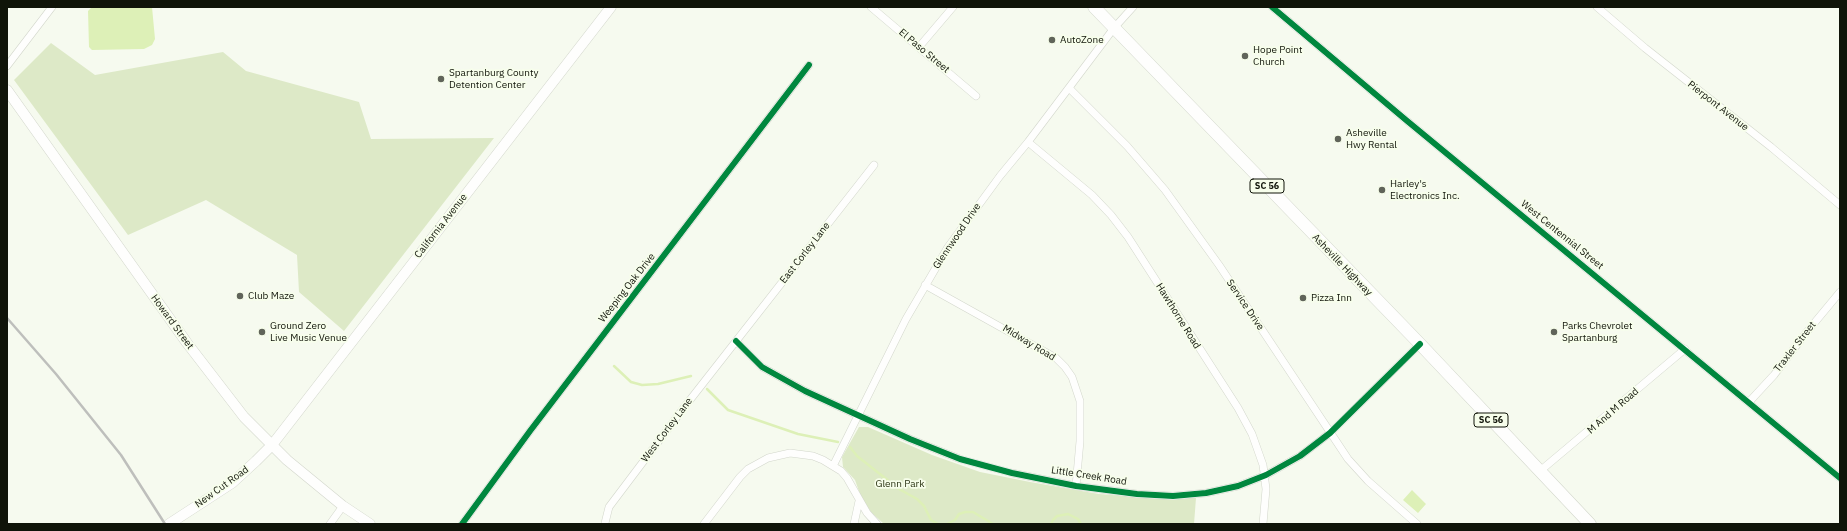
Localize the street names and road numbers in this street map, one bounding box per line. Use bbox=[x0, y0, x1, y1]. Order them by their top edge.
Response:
street label: El Paso Street bbox=[896, 26, 952, 76]
street label: Pierpont Avenue bbox=[1685, 78, 1751, 134]
road number: SC 56 bbox=[1250, 179, 1284, 193]
street label: California Avenue bbox=[412, 191, 470, 261]
street label: West Centennial Street bbox=[1518, 198, 1606, 272]
street label: Glennwood Drive bbox=[931, 201, 983, 271]
street label: East Corley Lane bbox=[777, 220, 833, 286]
street label: Asheville Highway bbox=[1309, 232, 1375, 298]
street label: Weeping Oak Drive bbox=[596, 251, 658, 325]
street label: Service Drive bbox=[1224, 277, 1266, 333]
street label: Hawthorne Road bbox=[1153, 281, 1203, 351]
street label: Howard Street bbox=[148, 292, 196, 352]
street label: Traxler Street bbox=[1772, 319, 1818, 375]
street label: Midway Road bbox=[1000, 322, 1058, 364]
street label: M And M Road bbox=[1585, 385, 1641, 437]
street label: West Corley Lane bbox=[639, 395, 695, 465]
road number: SC 56 bbox=[1474, 413, 1508, 427]
street label: New Cut Road bbox=[193, 464, 251, 510]
street label: Little Creek Road bbox=[1050, 464, 1128, 488]

